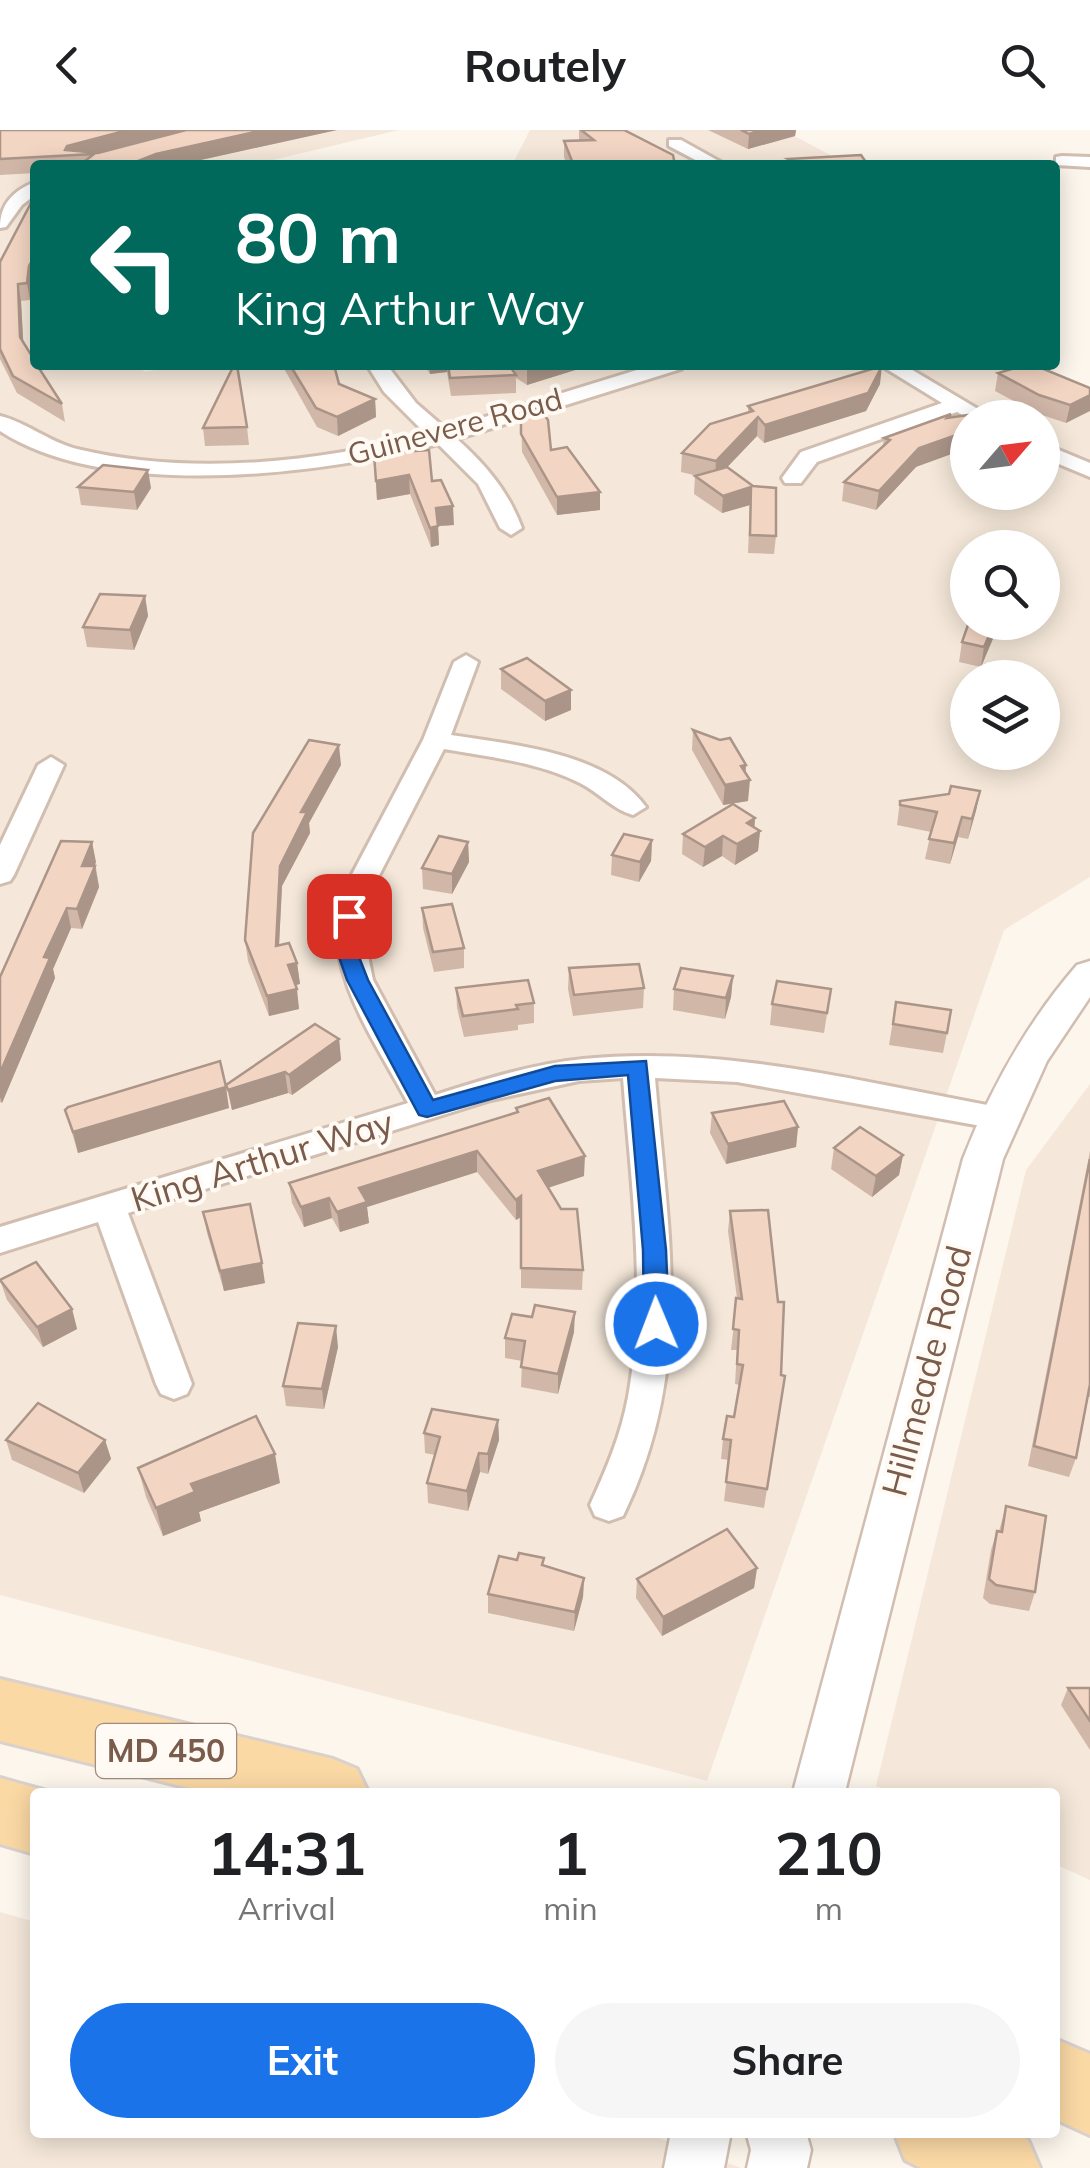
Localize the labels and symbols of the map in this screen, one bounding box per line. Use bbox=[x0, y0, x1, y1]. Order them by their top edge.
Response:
street label: Guinevere Road bbox=[343, 379, 566, 473]
north arrow bbox=[950, 400, 1060, 510]
pin bbox=[307, 874, 392, 959]
street label: King Arthur Way bbox=[125, 1099, 398, 1221]
street label: Hillmeade Road bbox=[871, 1241, 981, 1501]
position arrow bbox=[604, 1272, 708, 1376]
road number: MD 450 bbox=[96, 1724, 236, 1778]

